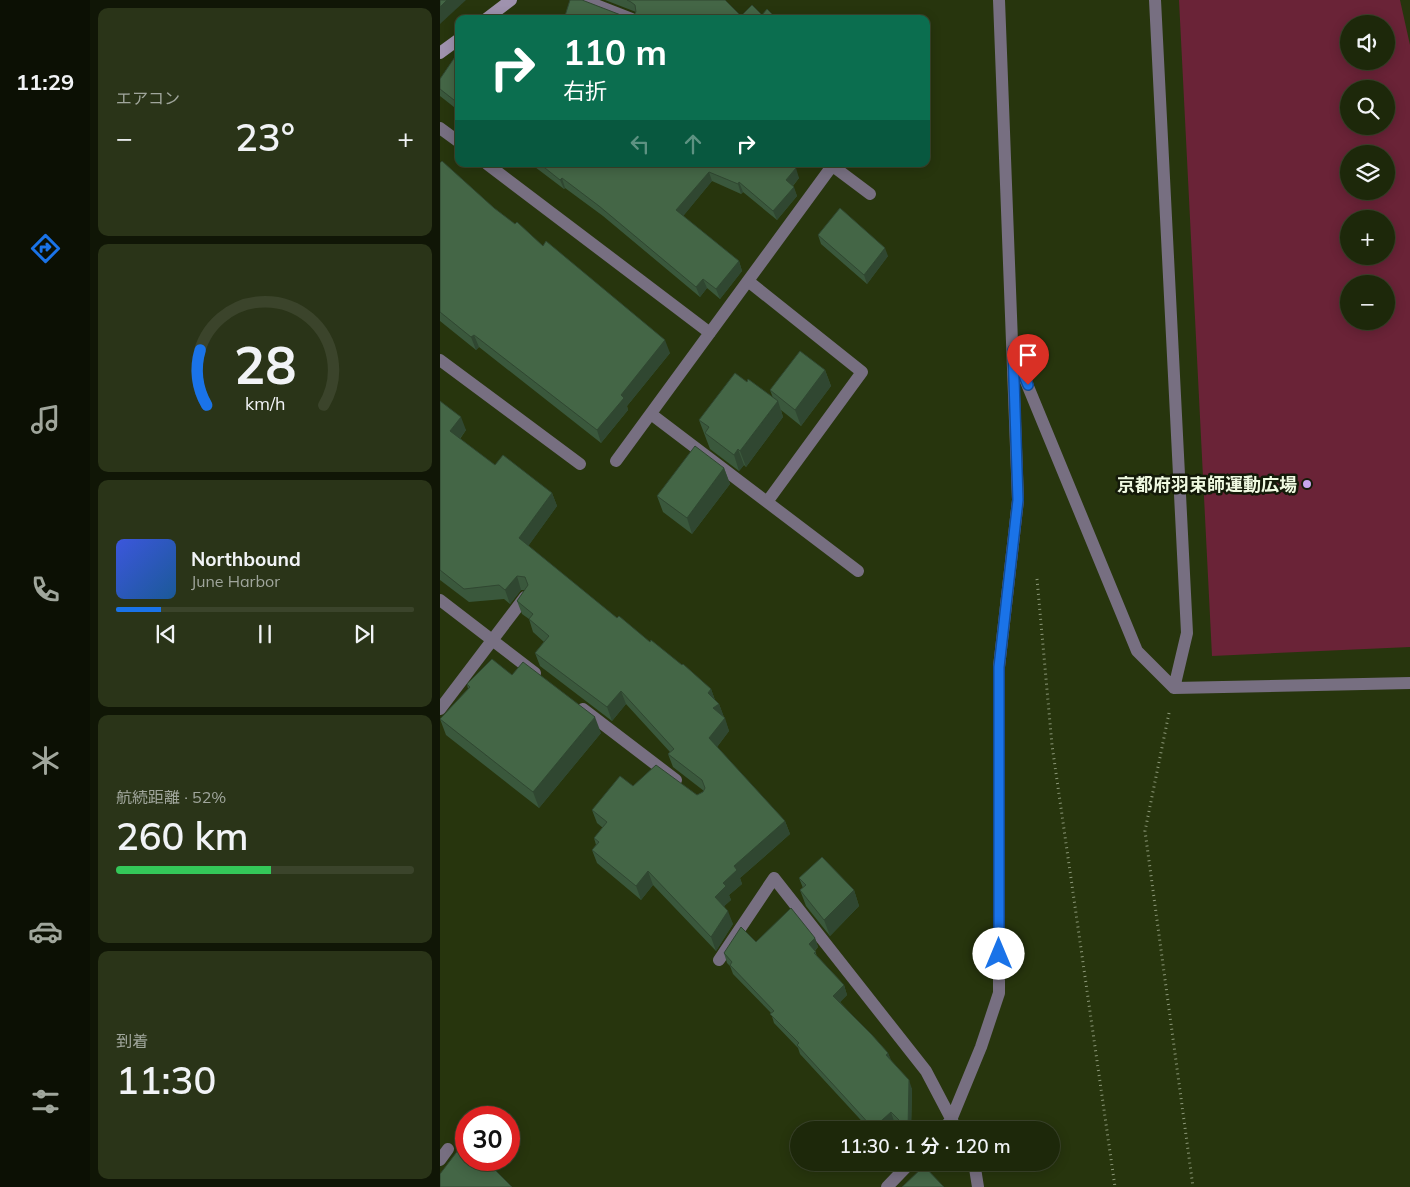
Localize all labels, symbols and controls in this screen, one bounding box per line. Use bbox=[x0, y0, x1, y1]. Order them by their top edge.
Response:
map controls bbox=[1340, 15, 1395, 330]
button: sound bbox=[1340, 15, 1395, 70]
text: 110 m bbox=[563, 30, 667, 74]
icon: right bbox=[480, 35, 545, 100]
text: 11:29 bbox=[16, 68, 74, 96]
text: 右折 bbox=[563, 77, 607, 105]
button: search bbox=[1340, 80, 1395, 135]
text: エアコン bbox=[116, 88, 180, 108]
text: 23° bbox=[235, 113, 295, 161]
text: − bbox=[116, 120, 133, 155]
text: + bbox=[397, 120, 414, 155]
icon: left bbox=[626, 130, 654, 158]
icon: ahead bbox=[679, 130, 707, 158]
icon: right bbox=[732, 130, 760, 158]
button: layers bbox=[1340, 145, 1395, 200]
button: + bbox=[1340, 210, 1395, 265]
icon: directions bbox=[28, 231, 63, 266]
button: − bbox=[1340, 275, 1395, 330]
text: 28 bbox=[234, 332, 296, 397]
pin bbox=[1007, 334, 1049, 385]
icon: arrive bbox=[1014, 341, 1042, 369]
text: km/h bbox=[245, 392, 285, 414]
icon: music bbox=[28, 402, 63, 437]
place label: 京都府羽束師運動広場 bbox=[1117, 473, 1297, 496]
marker: 京都府羽束師運動広場 bbox=[1301, 478, 1313, 490]
text: Northbound bbox=[191, 547, 301, 571]
text: June Harbor bbox=[191, 571, 280, 591]
icon: phone bbox=[28, 572, 63, 607]
icon: previous bbox=[152, 620, 180, 648]
icon: pause bbox=[251, 620, 279, 648]
icon: next bbox=[350, 620, 378, 648]
icon: climate bbox=[28, 743, 63, 778]
text: 航続距離 · 52% bbox=[116, 787, 226, 807]
text: 260 km bbox=[116, 812, 249, 860]
icon: car bbox=[28, 914, 63, 949]
position arrow bbox=[972, 927, 1024, 979]
text: 到着 bbox=[116, 1031, 148, 1051]
text: 11:30 bbox=[116, 1056, 216, 1104]
icon: filters bbox=[28, 1084, 63, 1119]
speed limit sign: 30 bbox=[455, 1106, 520, 1171]
text: 11:30 · 1 分 · 120 m bbox=[839, 1134, 1011, 1158]

